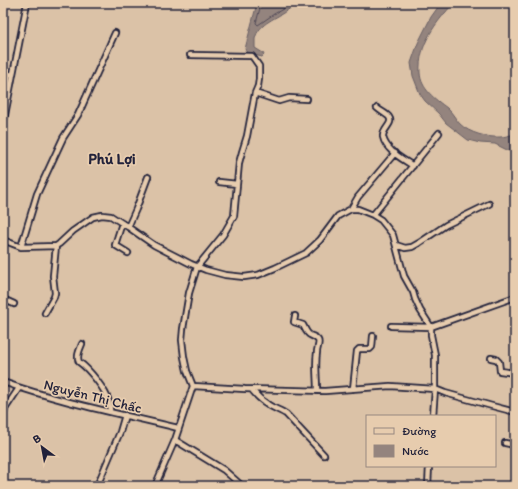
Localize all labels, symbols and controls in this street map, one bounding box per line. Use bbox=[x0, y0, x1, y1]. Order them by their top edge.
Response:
district label: Phú Lợi bbox=[88, 150, 136, 168]
street label: Nguyễn Thị Chấc bbox=[42, 376, 144, 417]
legend bbox=[366, 415, 496, 467]
text: Đường bbox=[402, 424, 437, 438]
north arrow bbox=[22, 427, 62, 467]
text: B bbox=[31, 432, 43, 446]
text: Nước bbox=[402, 444, 429, 458]

